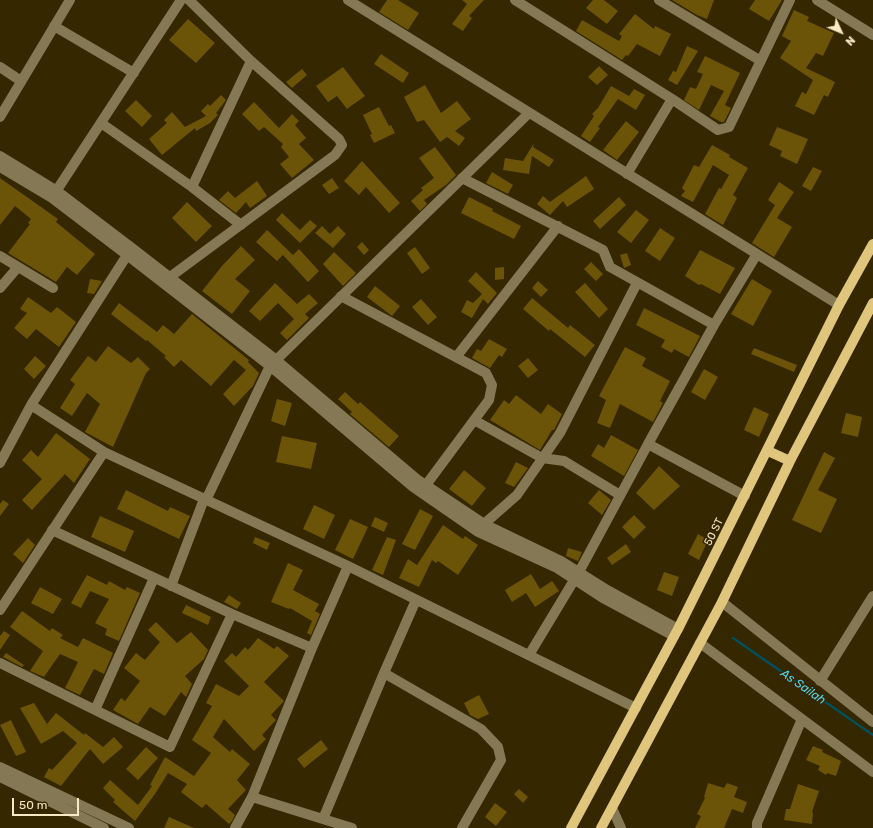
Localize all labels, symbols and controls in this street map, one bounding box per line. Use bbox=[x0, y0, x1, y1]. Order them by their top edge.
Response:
north arrow bbox=[821, 12, 861, 52]
text: N bbox=[843, 33, 857, 48]
street label: 50 ST bbox=[701, 516, 727, 548]
water label: As Sailah bbox=[778, 666, 828, 708]
scale bar bbox=[14, 790, 81, 816]
text: 50 m bbox=[19, 798, 47, 812]

